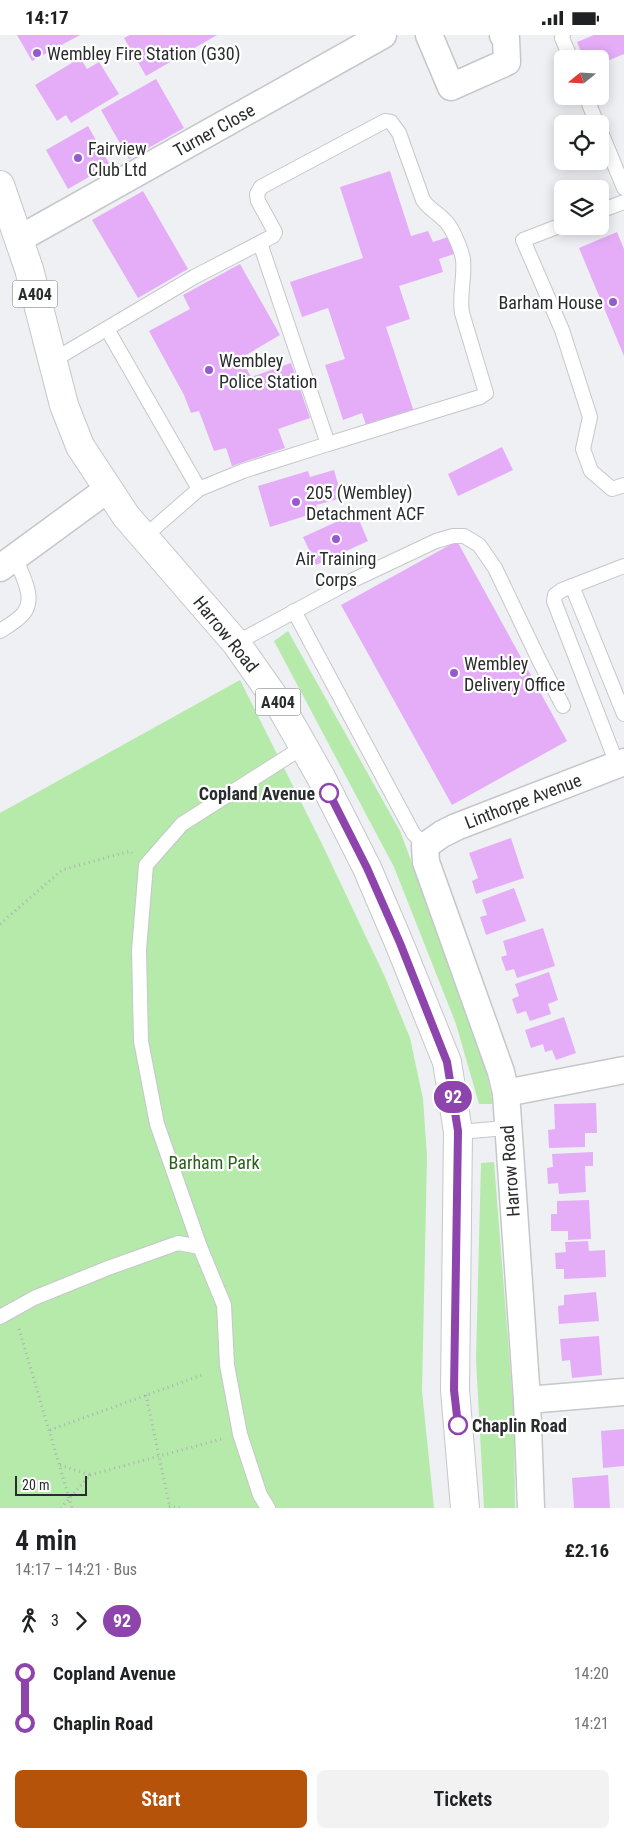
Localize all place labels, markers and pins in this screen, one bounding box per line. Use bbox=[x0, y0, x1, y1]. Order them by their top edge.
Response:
place label: Wembley Fire Station (G30) bbox=[47, 43, 240, 65]
marker: Wembley Fire Station (G30) bbox=[31, 47, 43, 59]
place label: Fairview Club Ltd bbox=[88, 138, 147, 180]
marker: Fairview Club Ltd bbox=[72, 152, 84, 164]
place label: Barham House bbox=[499, 292, 603, 313]
marker: Barham House bbox=[607, 296, 619, 308]
place label: Wembley Police Station bbox=[219, 350, 318, 392]
marker: Wembley Police Station bbox=[203, 364, 215, 376]
place label: 205 (Wembley) Detachment ACF bbox=[306, 482, 425, 524]
marker: 205 (Wembley) Detachment ACF bbox=[290, 496, 302, 508]
marker: Air Training Corps bbox=[330, 533, 342, 545]
place label: Air Training Corps bbox=[296, 548, 376, 590]
place label: Wembley Delivery Office bbox=[464, 653, 565, 695]
marker: Wembley Delivery Office bbox=[448, 667, 460, 679]
place label: Copland Avenue bbox=[199, 783, 315, 804]
marker: Copland Avenue bbox=[319, 783, 339, 803]
marker: Chaplin Road bbox=[448, 1415, 468, 1435]
place label: Chaplin Road bbox=[472, 1415, 567, 1436]

